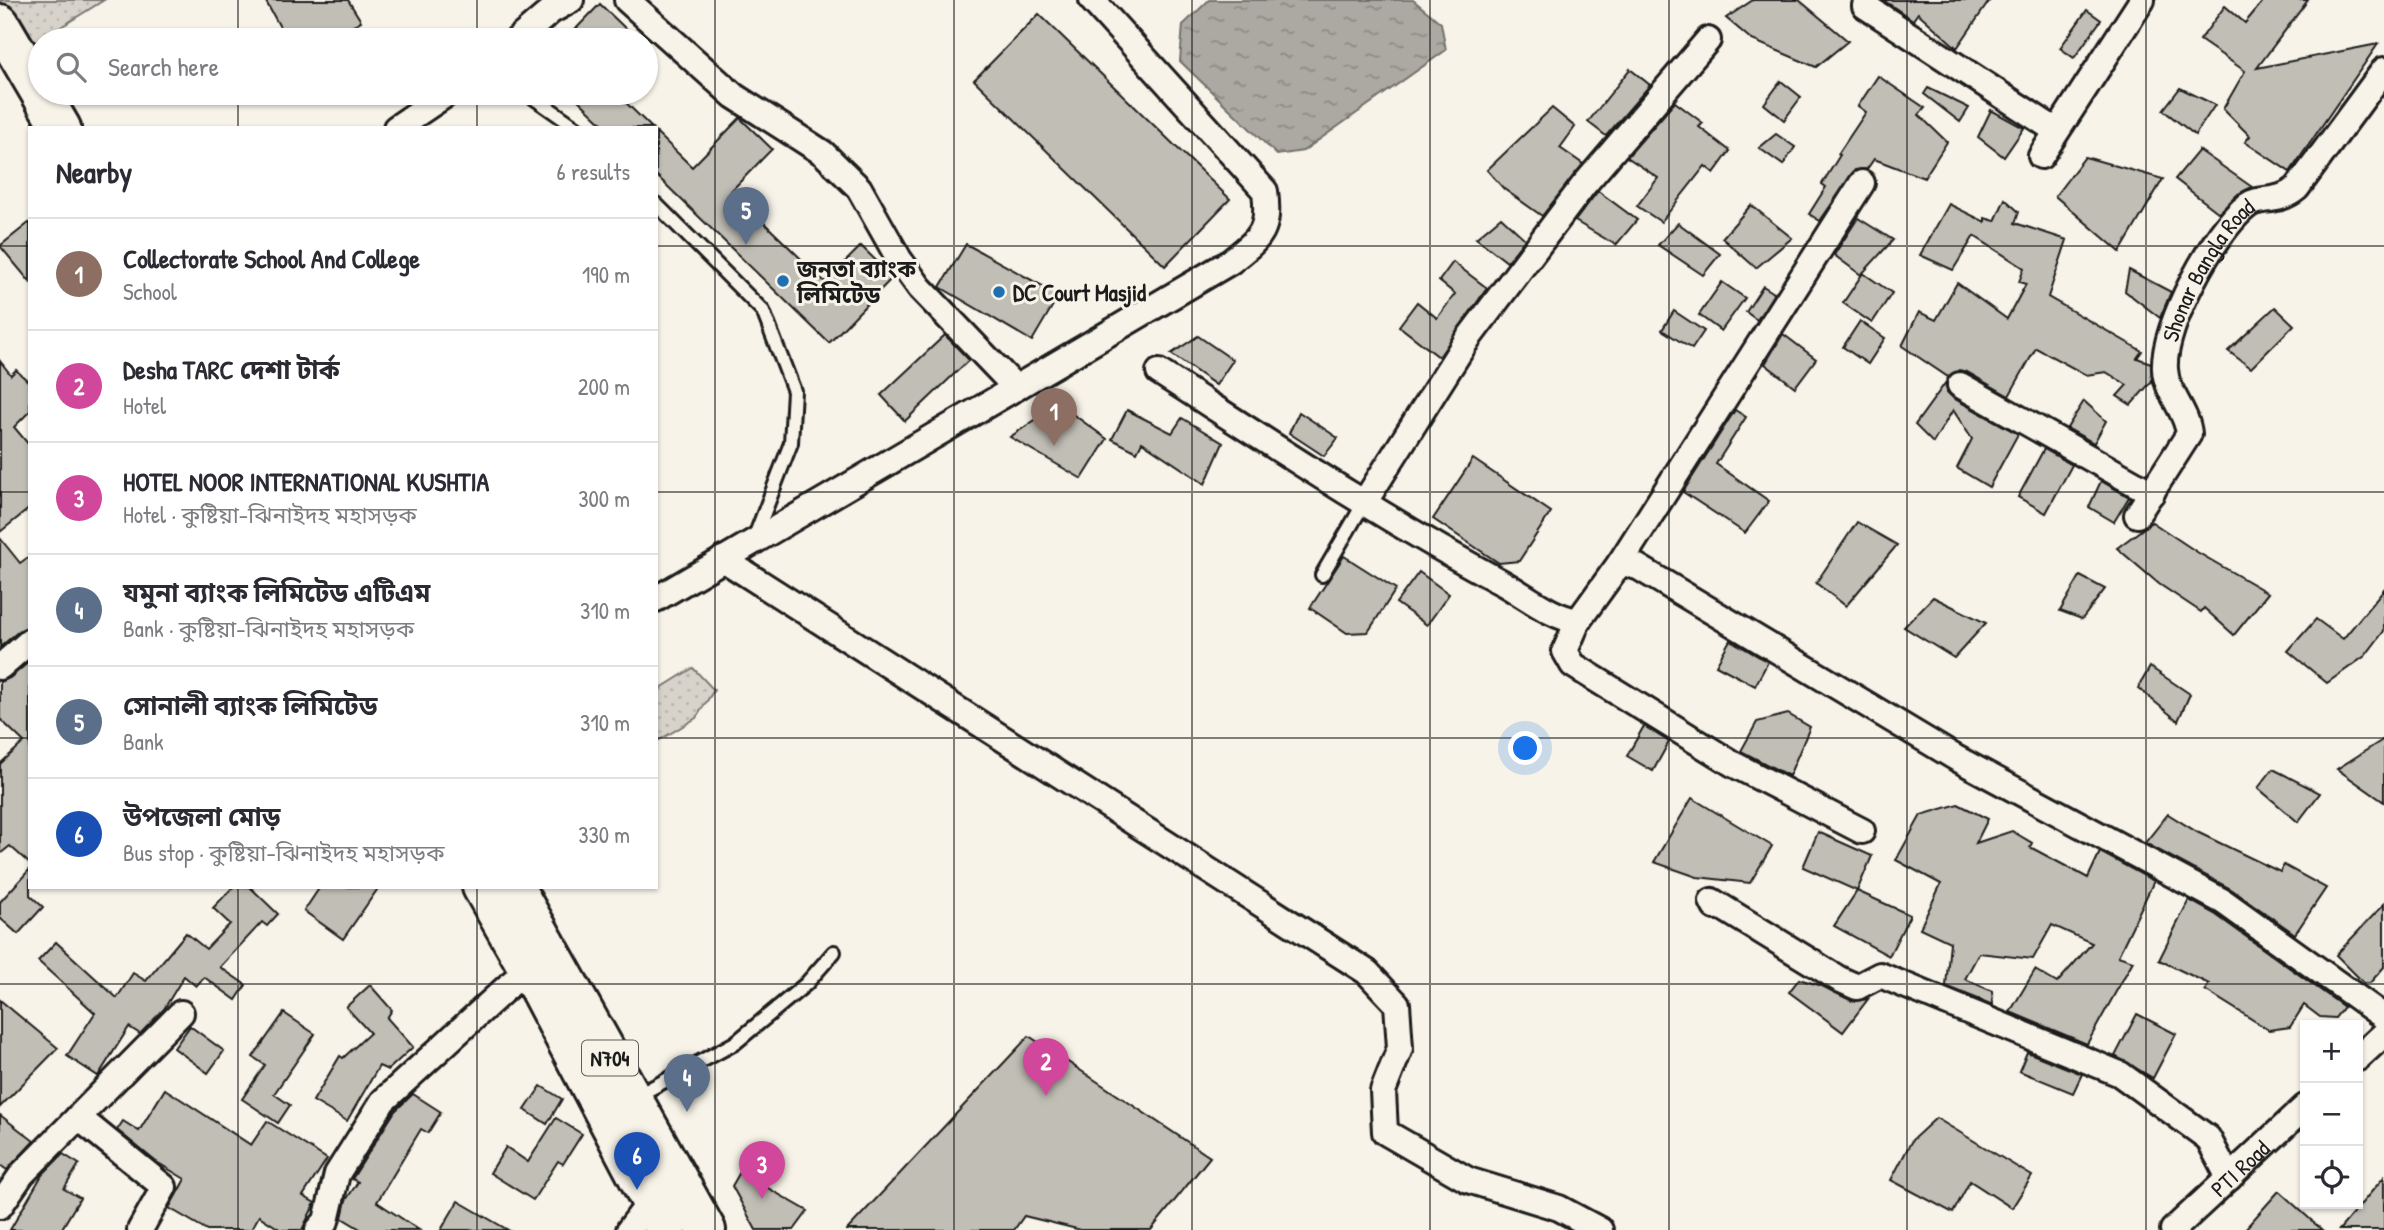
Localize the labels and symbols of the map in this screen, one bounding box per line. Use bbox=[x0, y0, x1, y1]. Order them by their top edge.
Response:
pin: 5 bbox=[723, 187, 769, 245]
street label: Shonar Bangla Road bbox=[2154, 190, 2260, 345]
place label: জনতা ব্যাংক লিমিটেড bbox=[796, 253, 916, 310]
marker: জনতা ব্যাংক লিমিটেড bbox=[775, 273, 791, 289]
place label: DC Court Masjid bbox=[1013, 277, 1146, 308]
marker: DC Court Masjid bbox=[991, 284, 1007, 300]
pin: 1 bbox=[1031, 388, 1077, 446]
your location bbox=[1508, 731, 1542, 765]
pin: 2 bbox=[1023, 1038, 1069, 1096]
road number: N704 bbox=[582, 1040, 638, 1076]
pin: 4 bbox=[664, 1054, 710, 1112]
pin: 6 bbox=[614, 1132, 660, 1190]
street label: PTI Road bbox=[2203, 1133, 2276, 1203]
pin: 3 bbox=[739, 1141, 785, 1199]

